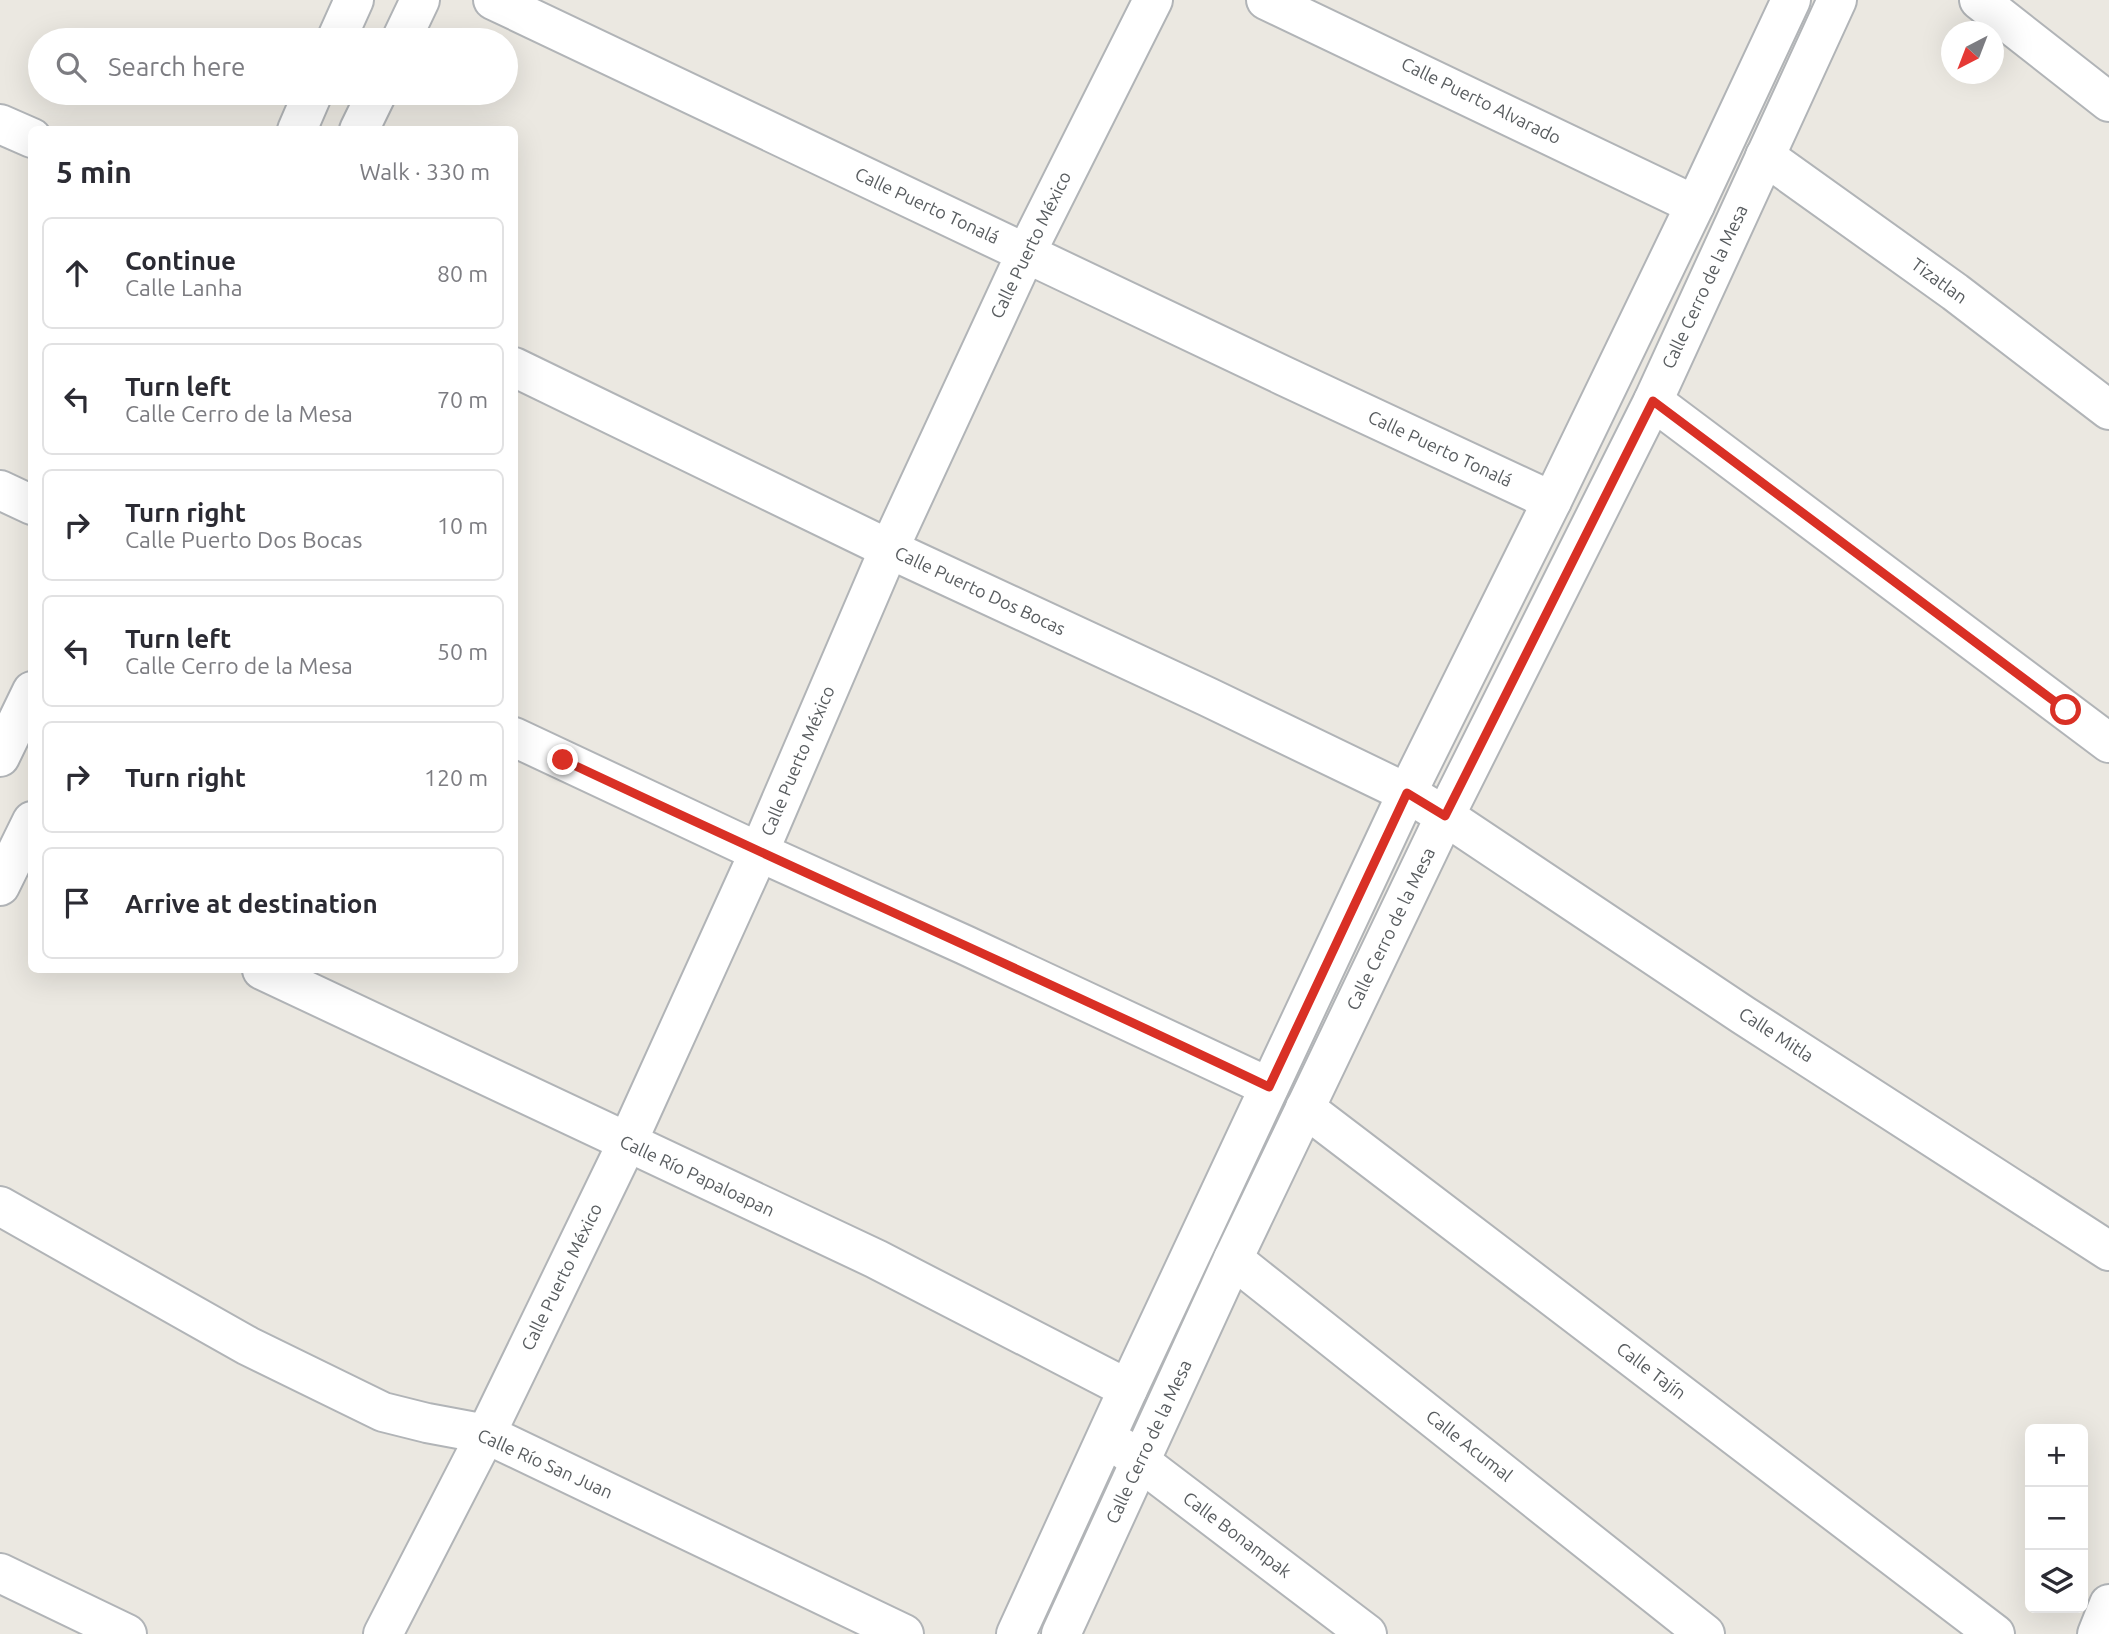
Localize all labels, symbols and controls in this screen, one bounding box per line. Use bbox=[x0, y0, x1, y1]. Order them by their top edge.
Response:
north arrow bbox=[1941, 21, 2004, 84]
search box bbox=[28, 28, 518, 105]
icon: search bbox=[52, 48, 90, 86]
text: Search here bbox=[108, 52, 245, 81]
street label: Calle Puerto Alvarado bbox=[1398, 53, 1564, 147]
text: 5 min bbox=[56, 155, 132, 189]
text: Walk · 330 m bbox=[359, 159, 490, 184]
street label: Calle Puerto Tonalá bbox=[852, 163, 1003, 247]
street label: Calle Puerto México bbox=[986, 168, 1074, 321]
street label: Calle Cerro de la Mesa bbox=[1657, 202, 1751, 372]
text: Continue bbox=[125, 246, 236, 275]
street label: Tizatlan bbox=[1908, 253, 1971, 307]
icon: ahead bbox=[58, 254, 96, 292]
text: 80 m bbox=[437, 261, 488, 286]
text: Calle Lanha bbox=[125, 275, 243, 300]
text: Turn left bbox=[125, 372, 231, 401]
icon: left bbox=[58, 380, 96, 418]
text: 70 m bbox=[437, 387, 488, 412]
text: Calle Cerro de la Mesa bbox=[125, 401, 353, 426]
street label: Calle Puerto Tonalá bbox=[1365, 406, 1516, 490]
text: Turn right bbox=[125, 498, 246, 527]
icon: right bbox=[58, 506, 96, 544]
text: 10 m bbox=[437, 513, 488, 538]
text: Calle Puerto Dos Bocas bbox=[125, 527, 362, 552]
street label: Calle Puerto Dos Bocas bbox=[892, 542, 1069, 638]
text: Turn left bbox=[125, 624, 231, 653]
icon: left bbox=[58, 632, 96, 670]
text: 50 m bbox=[437, 639, 488, 664]
text: Calle Cerro de la Mesa bbox=[125, 653, 353, 678]
street label: Calle Puerto México bbox=[756, 683, 838, 839]
route start bbox=[2050, 694, 2081, 725]
route end bbox=[547, 744, 578, 775]
icon: right bbox=[58, 758, 96, 796]
text: Turn right bbox=[125, 763, 246, 792]
text: 120 m bbox=[424, 765, 488, 790]
street label: Calle Cerro de la Mesa bbox=[1342, 844, 1438, 1013]
icon: arrive bbox=[58, 884, 96, 922]
text: Arrive at destination bbox=[125, 889, 378, 918]
street label: Calle Mitla bbox=[1736, 1003, 1818, 1066]
street label: Calle Río Papaloapan bbox=[617, 1130, 778, 1220]
street label: Calle Puerto México bbox=[517, 1200, 605, 1353]
street label: Calle Tajín bbox=[1613, 1338, 1690, 1403]
street label: Calle Cerro de la Mesa bbox=[1101, 1357, 1195, 1527]
street label: Calle Acumal bbox=[1423, 1405, 1517, 1485]
street label: Calle Río San Juan bbox=[475, 1424, 616, 1502]
map controls bbox=[2025, 1424, 2088, 1613]
button: + bbox=[2025, 1424, 2088, 1487]
street label: Calle Bonampak bbox=[1180, 1487, 1295, 1581]
button: − bbox=[2025, 1487, 2088, 1550]
button: layers bbox=[2025, 1550, 2088, 1613]

